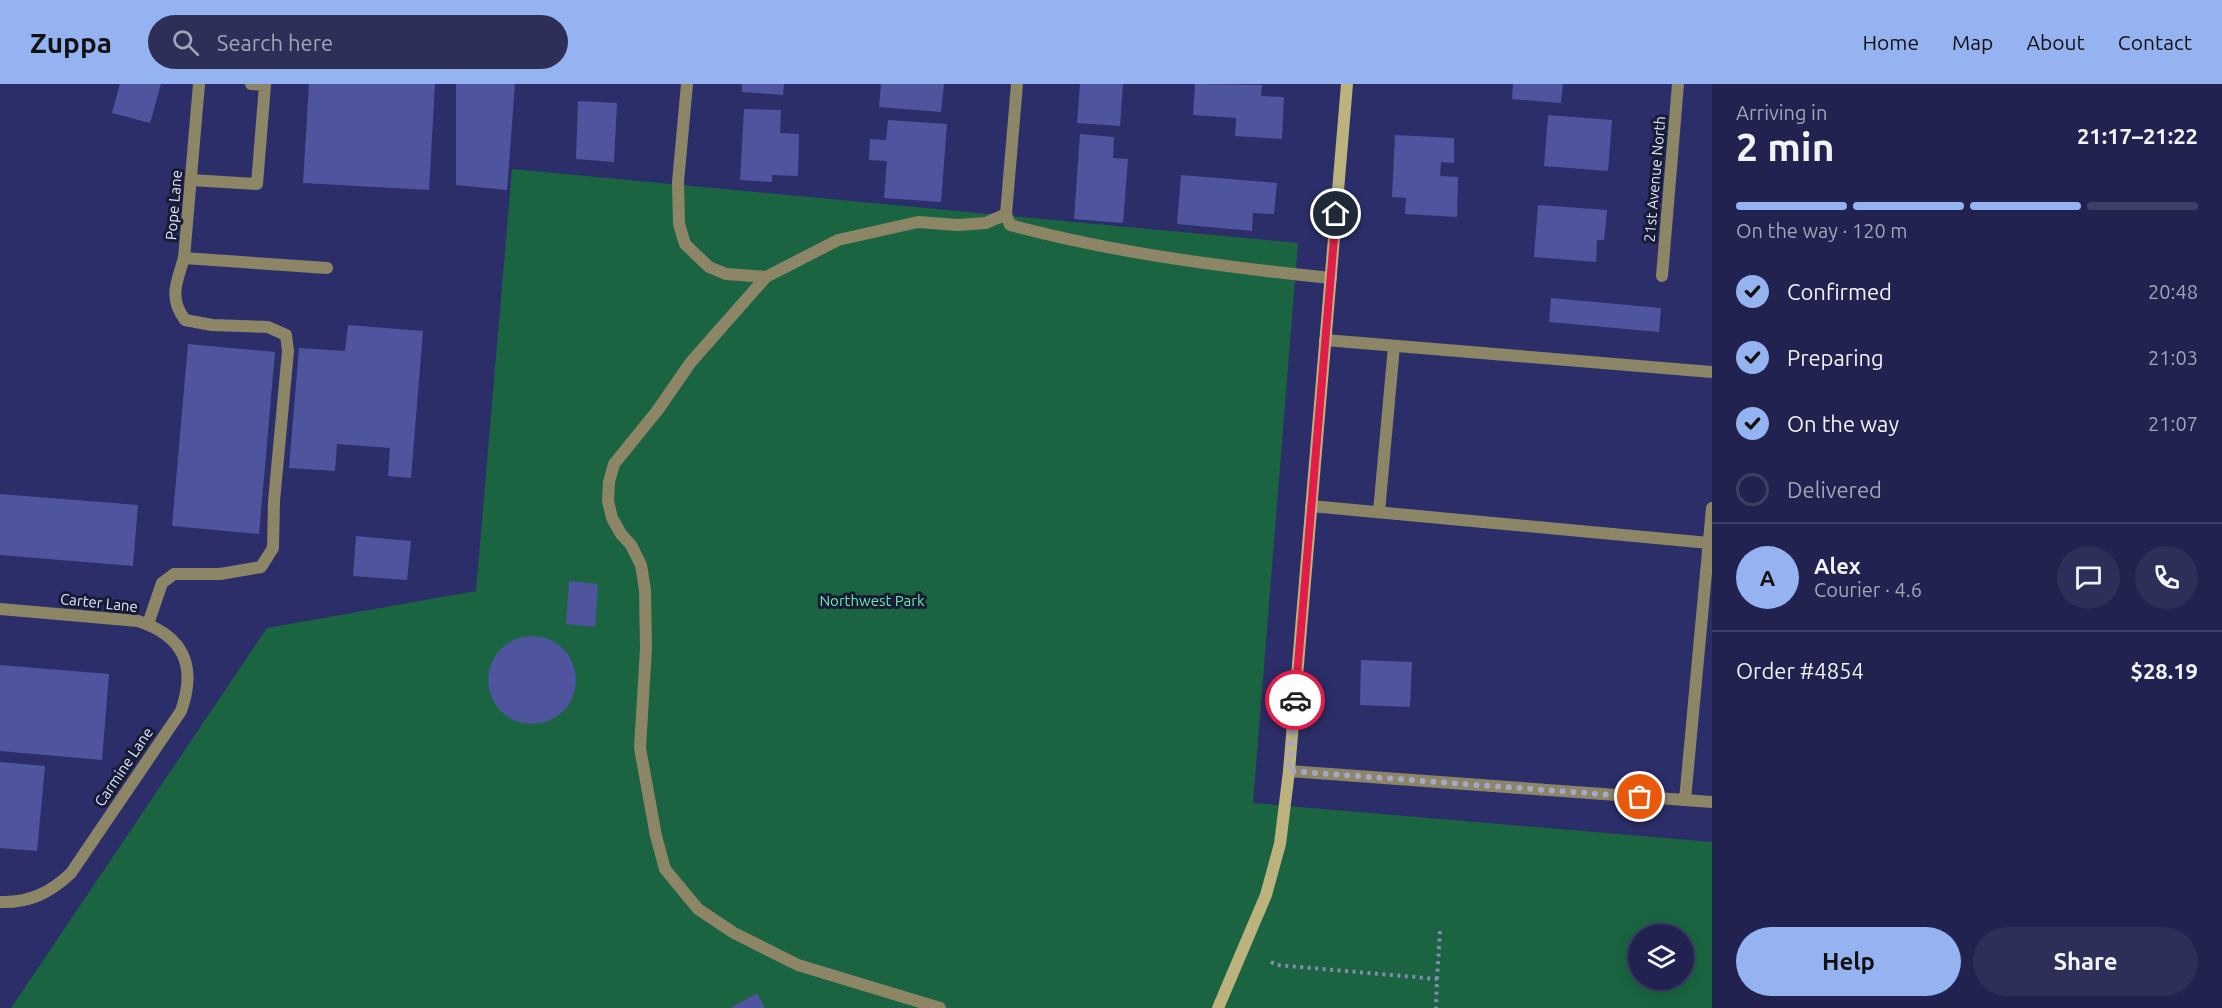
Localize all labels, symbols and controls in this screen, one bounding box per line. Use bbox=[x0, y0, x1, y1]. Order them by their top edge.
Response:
search box bbox=[148, 15, 568, 69]
icon: search bbox=[169, 26, 202, 59]
text: Zuppa bbox=[30, 27, 112, 58]
text: Search here bbox=[217, 30, 333, 55]
text: Home bbox=[1862, 30, 1919, 54]
text: Map bbox=[1952, 30, 1993, 54]
text: About bbox=[2026, 30, 2085, 54]
text: Contact bbox=[2118, 30, 2192, 54]
text: Arriving in bbox=[1736, 101, 1827, 124]
street label: 21st Avenue North bbox=[1641, 115, 1668, 243]
text: 21:17–21:22 bbox=[2077, 123, 2198, 148]
text: 2 min bbox=[1736, 125, 1835, 168]
street label: Pope Lane bbox=[162, 169, 185, 241]
pin bbox=[1310, 188, 1361, 239]
icon: home bbox=[1319, 197, 1352, 230]
text: On the way · 120 m bbox=[1736, 219, 1908, 242]
icon: check bbox=[1736, 275, 1769, 308]
text: Confirmed bbox=[1787, 279, 1892, 304]
text: 20:48 bbox=[2148, 280, 2198, 303]
icon: check bbox=[1736, 341, 1769, 374]
text: Preparing bbox=[1787, 345, 1884, 370]
text: 21:03 bbox=[2148, 346, 2198, 369]
icon: check bbox=[1736, 407, 1769, 440]
text: On the way bbox=[1787, 411, 1899, 436]
text: 21:07 bbox=[2148, 412, 2198, 435]
text: Delivered bbox=[1787, 477, 1882, 502]
button: chat bbox=[2057, 546, 2120, 609]
button: phone bbox=[2135, 546, 2198, 609]
text: Alex bbox=[1814, 553, 1861, 578]
text: A bbox=[1760, 565, 1775, 590]
text: Courier · 4.6 bbox=[1814, 578, 1922, 601]
street label: Carter Lane bbox=[59, 590, 139, 615]
park label: Northwest Park bbox=[819, 592, 925, 609]
text: Order #4854 bbox=[1736, 658, 1864, 683]
text: $28.19 bbox=[2131, 658, 2198, 683]
courier bbox=[1265, 670, 1325, 730]
icon: car bbox=[1279, 684, 1312, 717]
street label: Carmine Lane bbox=[91, 724, 156, 809]
pin bbox=[1614, 771, 1665, 822]
icon: bag bbox=[1623, 780, 1656, 813]
map controls bbox=[1628, 924, 1694, 990]
button: layers bbox=[1628, 924, 1694, 990]
button: Help bbox=[1736, 927, 1961, 996]
button: Share bbox=[1973, 927, 2198, 996]

